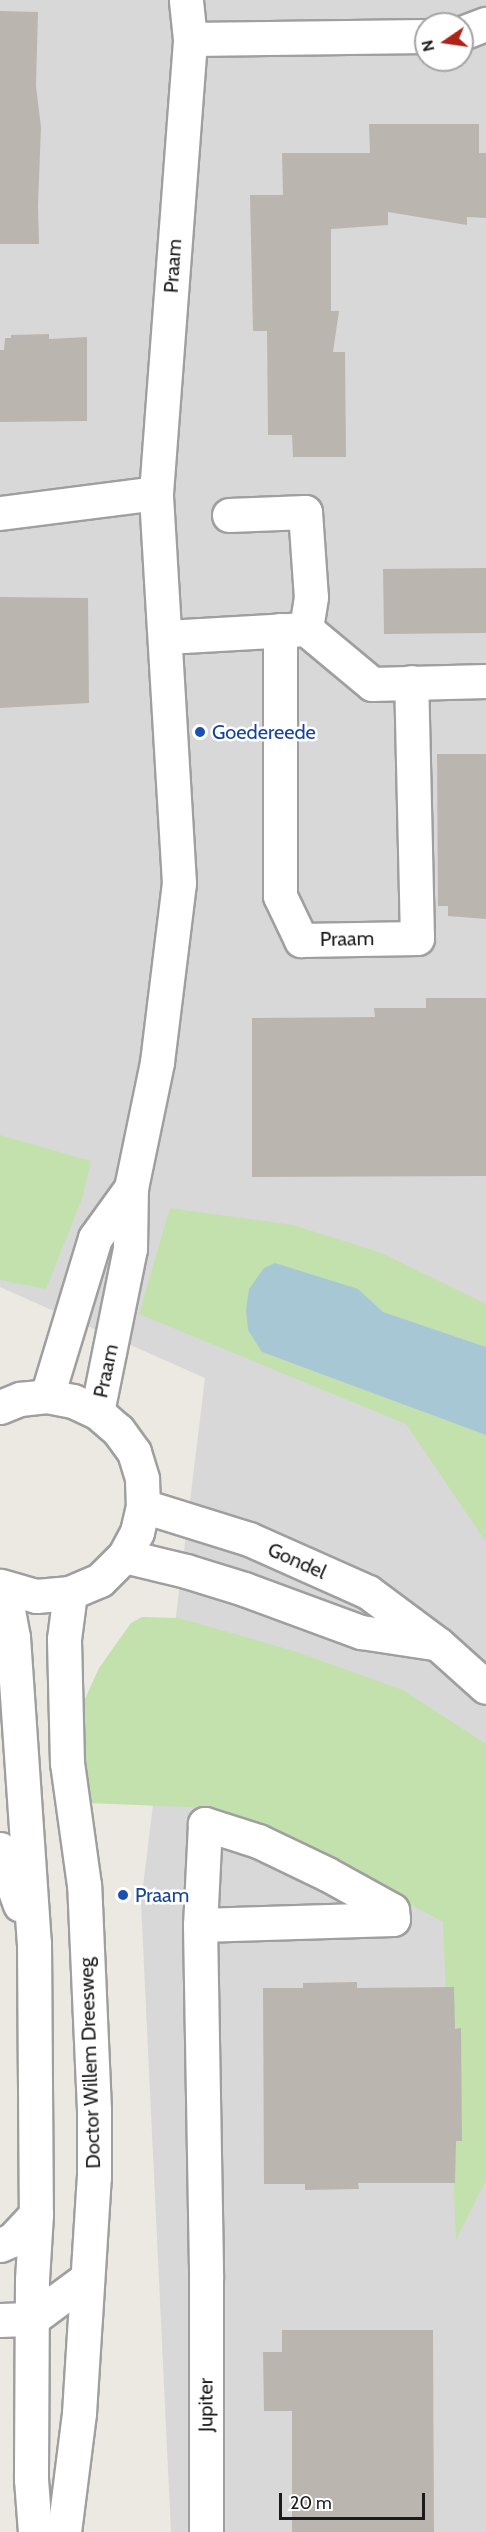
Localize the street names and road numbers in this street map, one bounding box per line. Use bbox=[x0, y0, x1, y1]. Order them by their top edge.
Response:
street label: Praam bbox=[159, 238, 187, 294]
street label: Praam bbox=[320, 927, 374, 951]
street label: Praam bbox=[89, 1342, 123, 1400]
street label: Gondel bbox=[264, 1538, 330, 1584]
street label: Doctor Willem Dreesweg bbox=[74, 1957, 106, 2169]
street label: Jupiter bbox=[194, 2378, 218, 2432]

